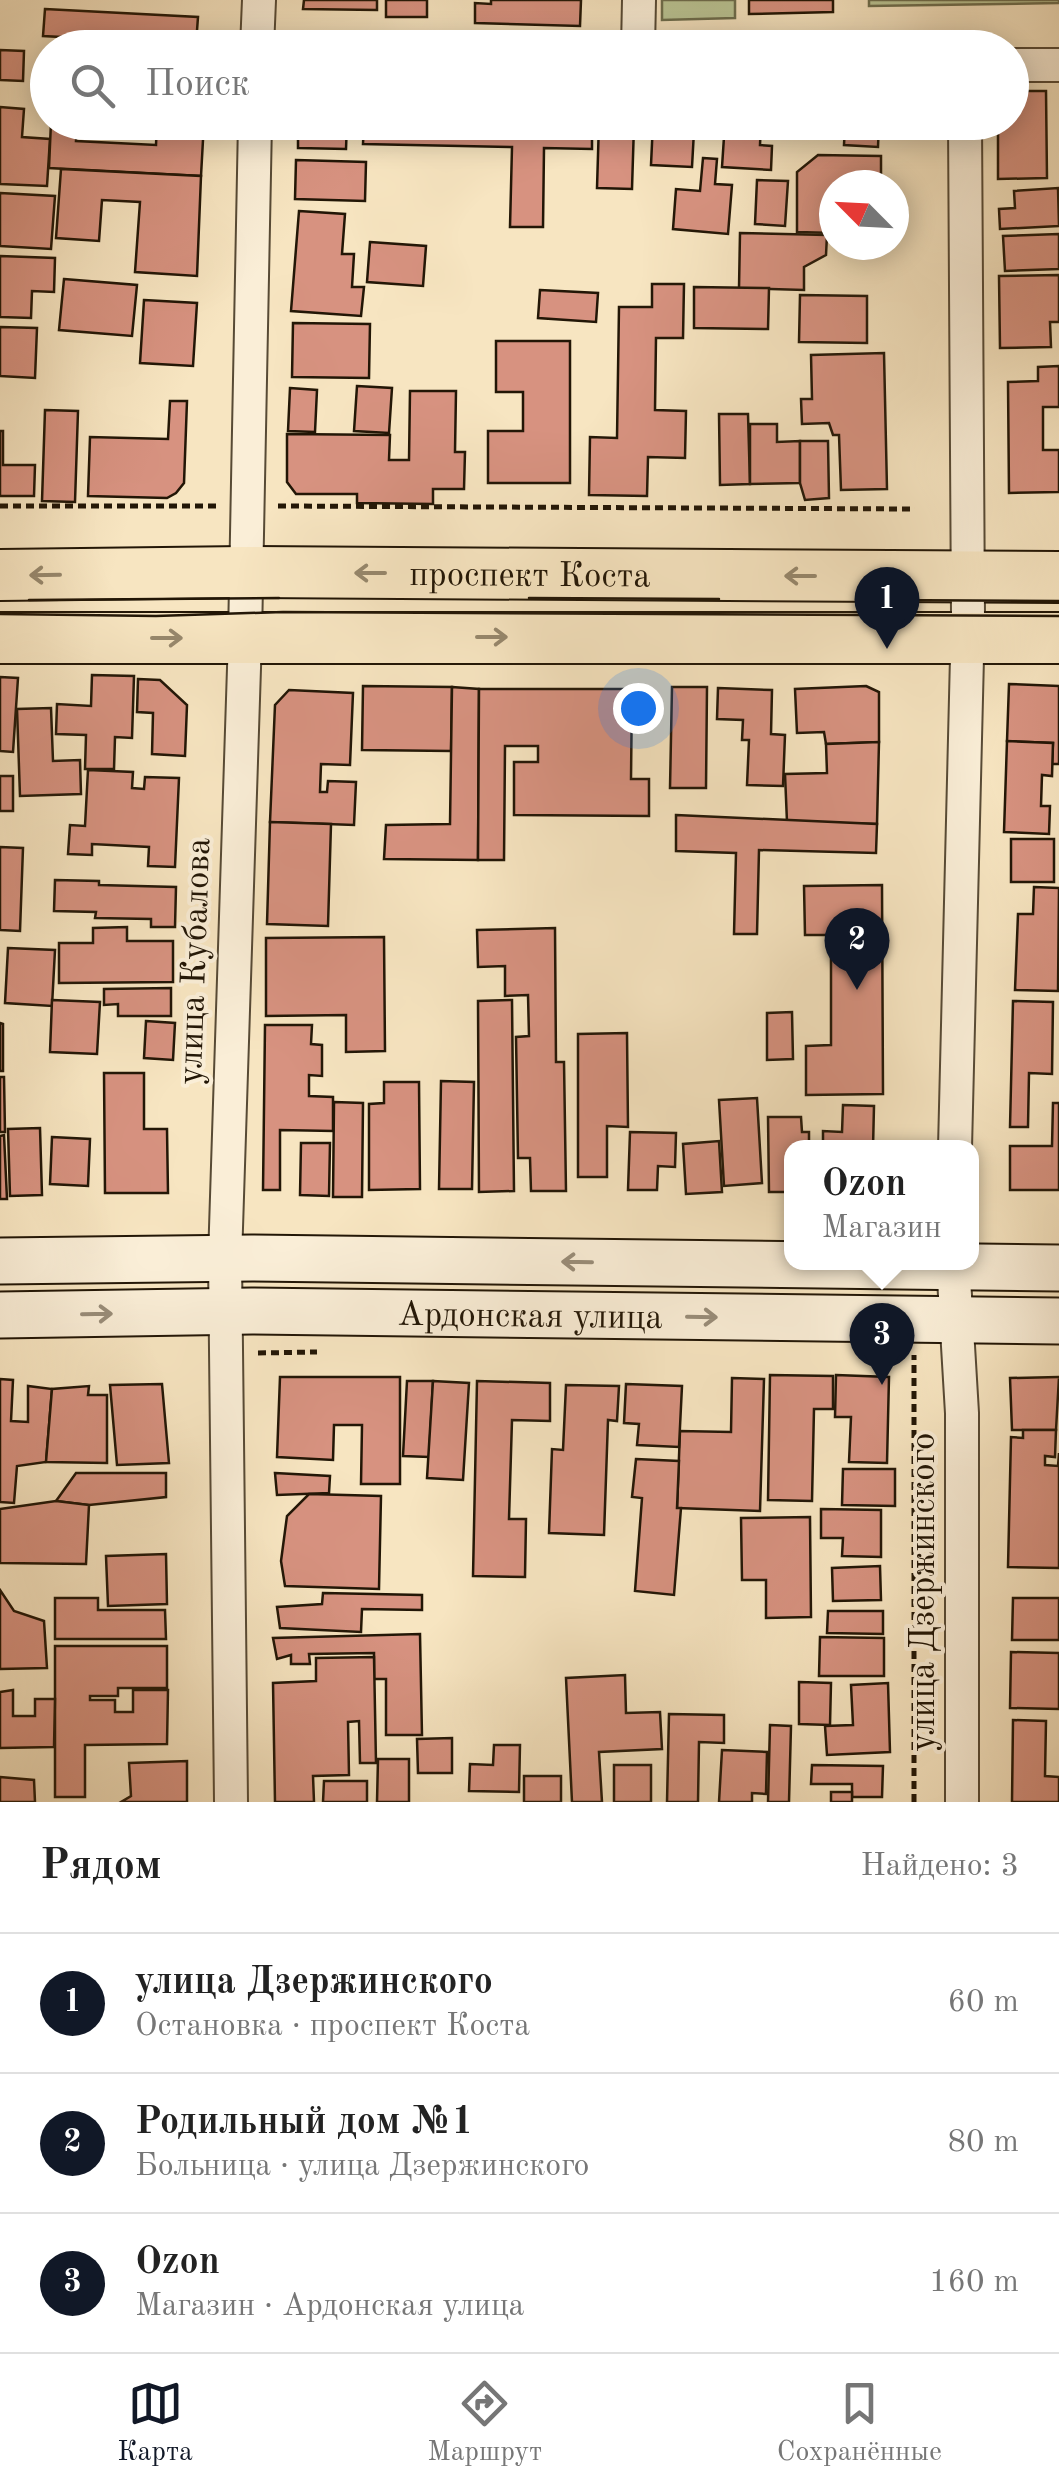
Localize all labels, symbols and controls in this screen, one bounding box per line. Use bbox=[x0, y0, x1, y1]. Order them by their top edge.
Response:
search box bbox=[30, 30, 1029, 140]
icon: search bbox=[65, 58, 120, 113]
text: Поиск bbox=[145, 66, 250, 104]
north arrow bbox=[819, 170, 909, 260]
street label: проспект Коста bbox=[409, 558, 651, 594]
one-way arrow bbox=[355, 564, 388, 582]
one-way arrow bbox=[30, 565, 62, 584]
one-way arrow bbox=[785, 566, 818, 586]
pin: 1 bbox=[854, 566, 920, 649]
one-way arrow bbox=[151, 628, 183, 647]
one-way arrow bbox=[476, 628, 508, 646]
your location bbox=[613, 683, 664, 734]
street label: улица Кубалова bbox=[174, 837, 217, 1085]
pin: 2 bbox=[824, 908, 890, 990]
popup bbox=[784, 1140, 979, 1270]
text: Ozon bbox=[821, 1166, 906, 1204]
text: Магазин bbox=[821, 1213, 942, 1245]
one-way arrow bbox=[561, 1252, 594, 1272]
street label: Ардонская улица bbox=[397, 1298, 663, 1336]
pin: 3 bbox=[850, 1302, 914, 1385]
one-way arrow bbox=[80, 1304, 113, 1324]
one-way arrow bbox=[686, 1308, 718, 1327]
street label: улица Дзержинского bbox=[907, 1433, 942, 1751]
text: Рядом bbox=[40, 1846, 162, 1888]
text: Найдено: 3 bbox=[860, 1851, 1019, 1883]
text: улица Дзержинского bbox=[135, 1964, 493, 2002]
text: 1 bbox=[63, 1987, 82, 2019]
text: 60 m bbox=[948, 1987, 1019, 2019]
text: Остановка · проспект Коста bbox=[135, 2011, 530, 2043]
text: Родильный дом №1 bbox=[135, 2104, 474, 2142]
text: 2 bbox=[63, 2127, 82, 2159]
text: 80 m bbox=[948, 2127, 1019, 2159]
text: Больница · улица Дзержинского bbox=[135, 2151, 589, 2183]
text: Ozon bbox=[135, 2244, 220, 2282]
text: 3 bbox=[63, 2267, 82, 2299]
text: 160 m bbox=[929, 2267, 1019, 2299]
text: Магазин · Ардонская улица bbox=[135, 2291, 524, 2323]
tab: Карта bbox=[117, 2376, 193, 2471]
tab: Маршрут bbox=[427, 2376, 542, 2471]
tab: Сохранённые bbox=[777, 2376, 942, 2471]

